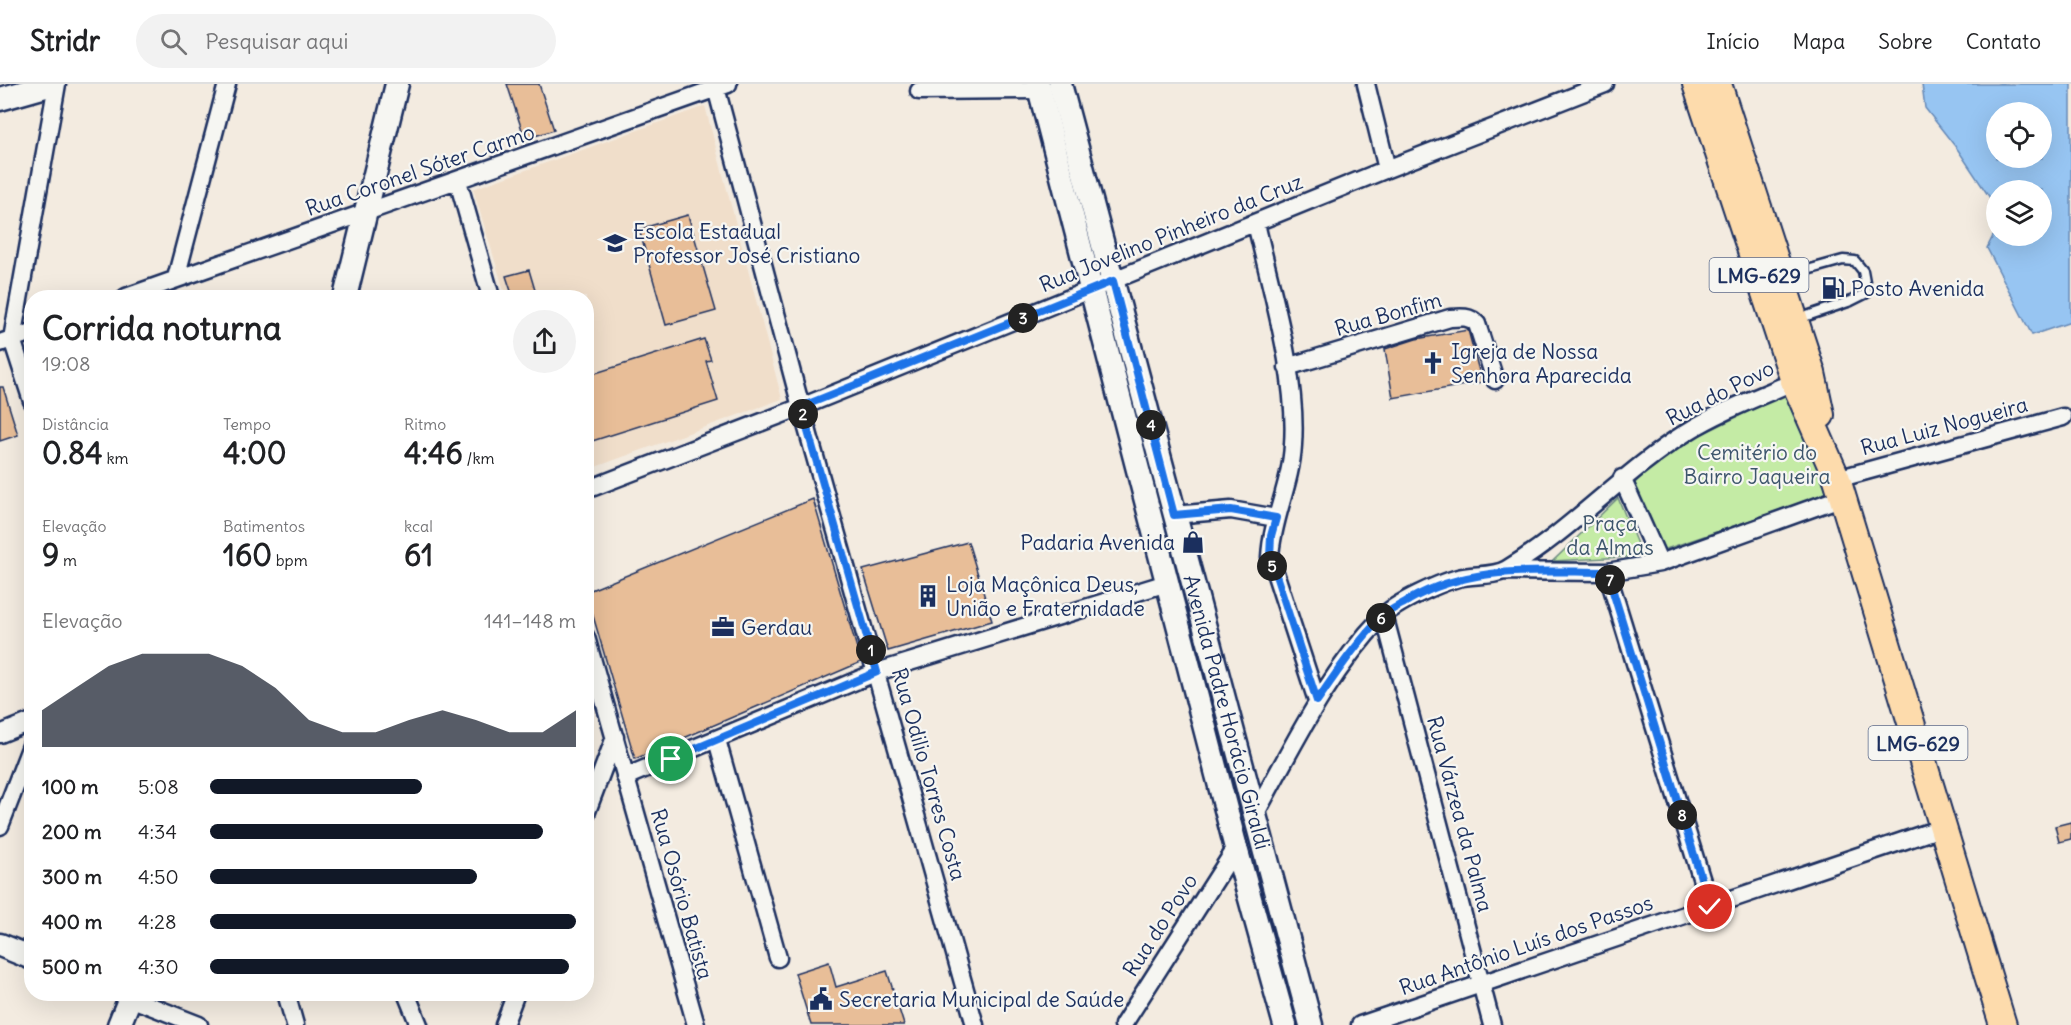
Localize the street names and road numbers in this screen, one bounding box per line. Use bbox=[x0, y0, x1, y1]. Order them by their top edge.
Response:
street label: Rua Coronel Sóter Carmo bbox=[302, 118, 538, 222]
street label: Rua Jovelino Pinheiro da Cruz bbox=[1035, 168, 1307, 298]
road number: LMG-629 bbox=[1710, 258, 1808, 292]
street label: Rua Bonfim bbox=[1331, 286, 1445, 342]
street label: Rua do Povo bbox=[1662, 354, 1778, 432]
street label: Rua Luiz Nogueira bbox=[1857, 391, 2031, 461]
street label: Avenida Padre Horácio Giraldi bbox=[1178, 572, 1277, 852]
street label: Rua Odilio Torres Costa bbox=[886, 665, 972, 883]
street label: Rua Várzea da Palma bbox=[1421, 713, 1499, 915]
road number: LMG-629 bbox=[1868, 726, 1968, 760]
street label: Rua Osório Batista bbox=[645, 806, 719, 982]
street label: Rua do Povo bbox=[1117, 868, 1203, 982]
street label: Rua Antônio Luís dos Passos bbox=[1396, 889, 1656, 1001]

